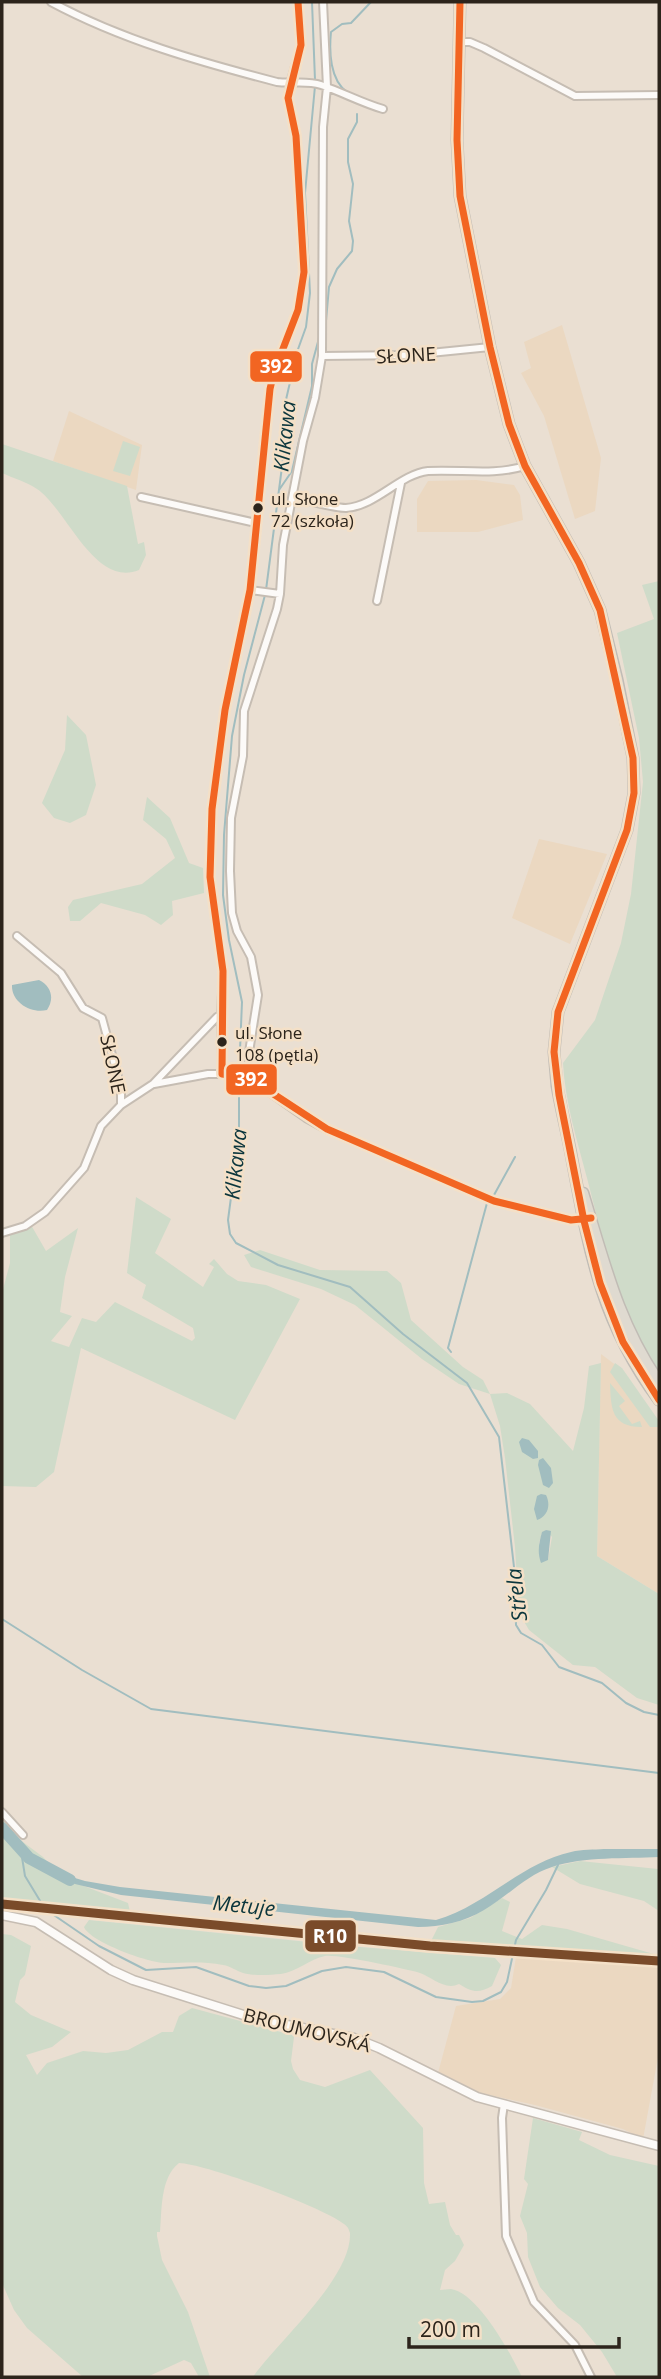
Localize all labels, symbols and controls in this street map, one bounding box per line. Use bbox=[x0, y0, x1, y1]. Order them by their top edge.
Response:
street label: SŁONE bbox=[375, 340, 437, 370]
line badge: 392 bbox=[249, 350, 303, 383]
text: 392 bbox=[260, 353, 292, 379]
water label: Klikawa bbox=[266, 399, 302, 473]
place label: ul. Słone 72 (szkoła) bbox=[271, 487, 354, 532]
marker: ul. Słone 72 (szkoła) bbox=[251, 501, 265, 515]
place label: ul. Słone 108 (pętla) bbox=[235, 1021, 318, 1066]
street label: SŁONE bbox=[94, 1032, 132, 1096]
marker: ul. Słone 108 (pętla) bbox=[215, 1035, 229, 1049]
line badge: 392 bbox=[225, 1063, 278, 1096]
text: 392 bbox=[235, 1066, 267, 1092]
water label: Klikawa bbox=[217, 1127, 253, 1201]
water label: Střela bbox=[499, 1567, 533, 1623]
water label: Metuje bbox=[211, 1888, 277, 1922]
line badge: R10 bbox=[304, 1919, 357, 1953]
text: R10 bbox=[313, 1923, 347, 1949]
street label: BROUMOVSKÁ bbox=[241, 2002, 373, 2058]
scale bar bbox=[409, 2306, 619, 2350]
text: 200 m bbox=[420, 2315, 481, 2343]

